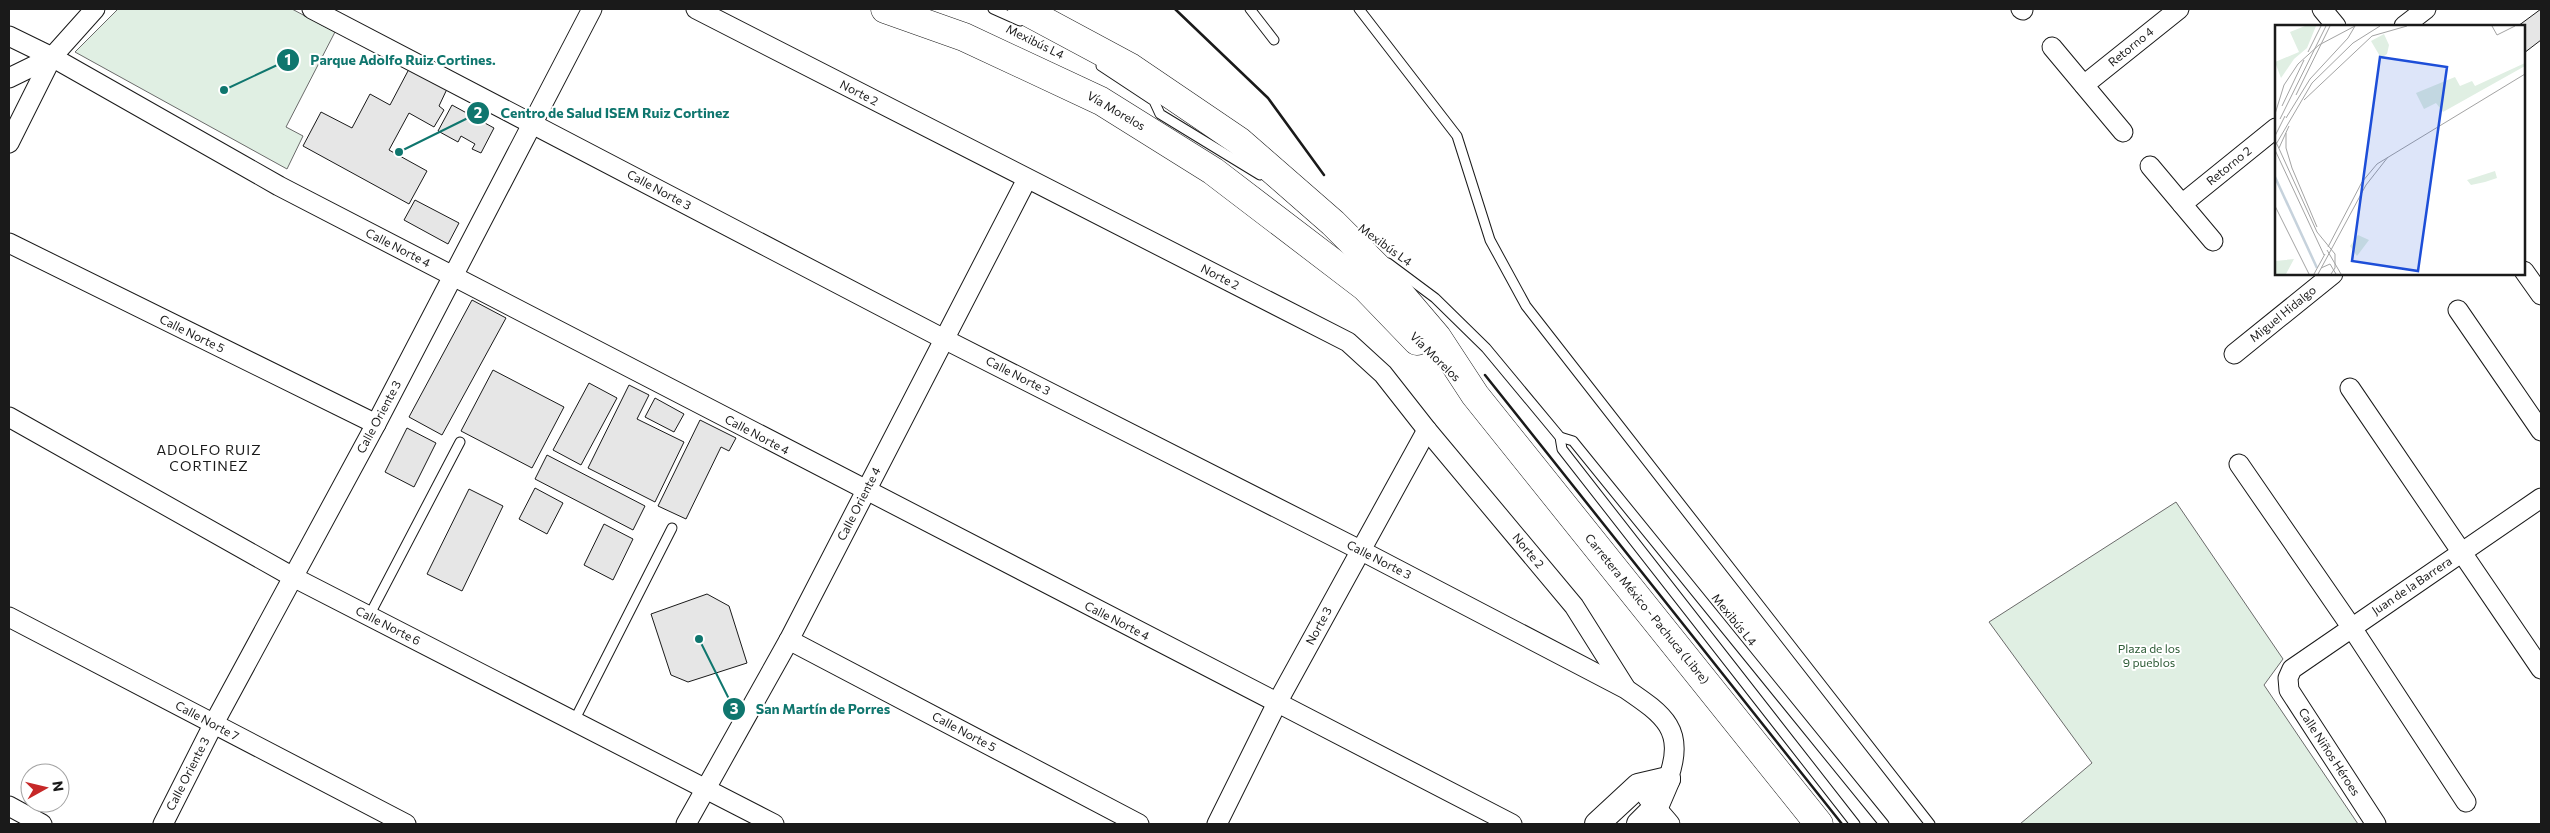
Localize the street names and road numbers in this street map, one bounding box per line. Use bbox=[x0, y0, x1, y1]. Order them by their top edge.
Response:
street label: Mexibús L4 bbox=[1004, 21, 1067, 61]
street label: Retorno 4 bbox=[2105, 24, 2156, 69]
street label: Norte 2 bbox=[838, 77, 881, 108]
street label: Vía Morelos bbox=[1085, 88, 1148, 132]
street label: Retorno 2 bbox=[2203, 143, 2254, 188]
street label: Calle Norte 3 bbox=[625, 166, 694, 212]
street label: Mexibús L4 bbox=[1356, 220, 1415, 268]
street label: Calle Norte 4 bbox=[364, 225, 433, 269]
street label: Norte 2 bbox=[1199, 261, 1242, 292]
street label: Miguel Hidalgo bbox=[2246, 282, 2318, 344]
street label: Calle Norte 5 bbox=[158, 311, 227, 355]
street label: Vía Morelos bbox=[1407, 329, 1464, 384]
street label: Calle Norte 3 bbox=[984, 353, 1053, 397]
street label: Calle Oriente 3 bbox=[353, 378, 403, 455]
street label: Calle Norte 4 bbox=[723, 411, 792, 457]
street label: Calle Oriente 4 bbox=[834, 464, 883, 543]
street label: Norte 2 bbox=[1510, 530, 1548, 571]
street label: Carretera México - Pachuca (Libre) bbox=[1583, 530, 1713, 686]
street label: Calle Norte 3 bbox=[1345, 537, 1414, 581]
street label: Juan de la Barrera bbox=[2369, 553, 2455, 618]
street label: Mexibús L4 bbox=[1710, 591, 1760, 648]
street label: Calle Norte 4 bbox=[1083, 598, 1152, 642]
street label: Calle Norte 6 bbox=[354, 603, 423, 647]
street label: Norte 3 bbox=[1302, 604, 1334, 647]
street label: Calle Norte 7 bbox=[173, 697, 242, 743]
street label: Calle Niños Héroes bbox=[2296, 705, 2363, 798]
street label: Calle Norte 5 bbox=[930, 708, 999, 754]
street label: Calle Oriente 3 bbox=[163, 734, 212, 813]

